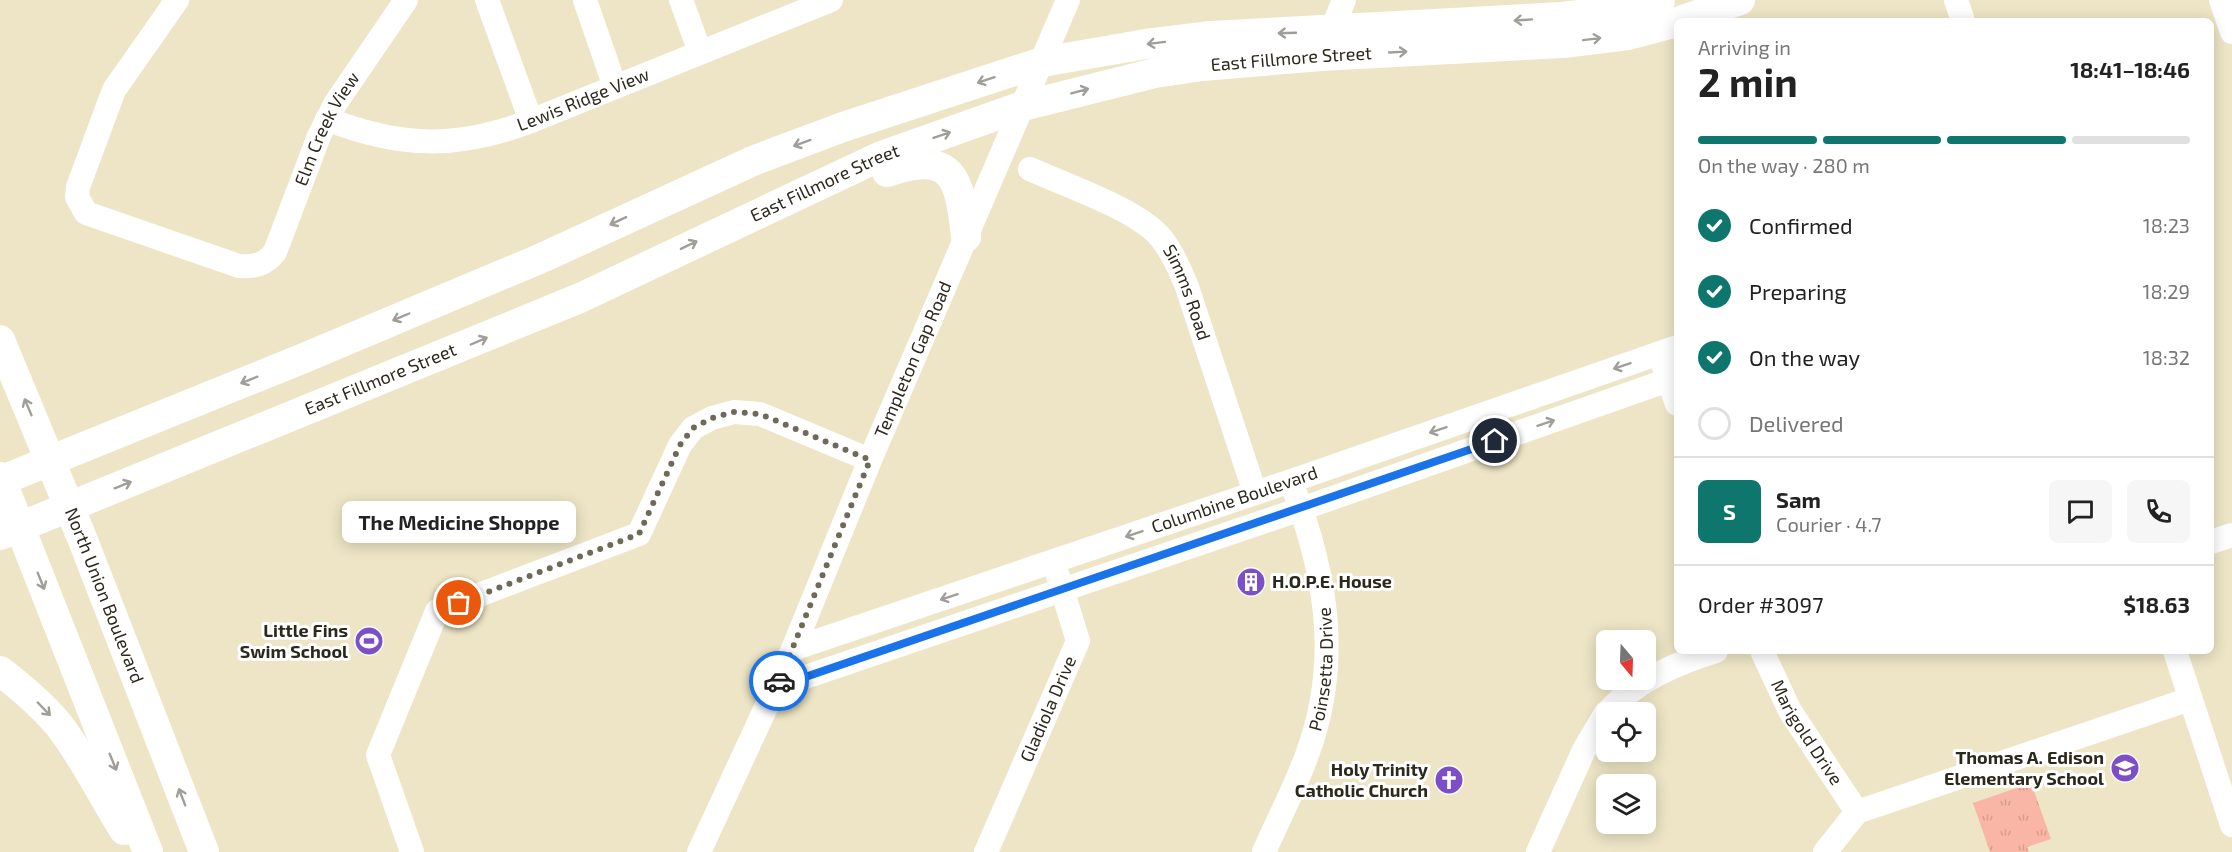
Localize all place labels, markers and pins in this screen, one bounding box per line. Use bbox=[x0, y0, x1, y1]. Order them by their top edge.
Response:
pin bbox=[1469, 415, 1520, 466]
callout: The Medicine Shoppe bbox=[342, 501, 576, 543]
building icon: H.O.P.E. House bbox=[1235, 566, 1267, 598]
place label: H.O.P.E. House bbox=[1272, 570, 1392, 592]
pin bbox=[433, 577, 484, 628]
place label: Little Fins Swim School bbox=[240, 619, 348, 662]
sports icon: Little Fins Swim School bbox=[353, 625, 385, 657]
place label: Thomas A. Edison Elementary School bbox=[1944, 746, 2104, 789]
school or university icon: Thomas A. Edison Elementary School bbox=[2109, 752, 2141, 784]
place label: Holy Trinity Catholic Church bbox=[1295, 758, 1429, 801]
church icon: Holy Trinity Catholic Church bbox=[1433, 764, 1465, 796]

